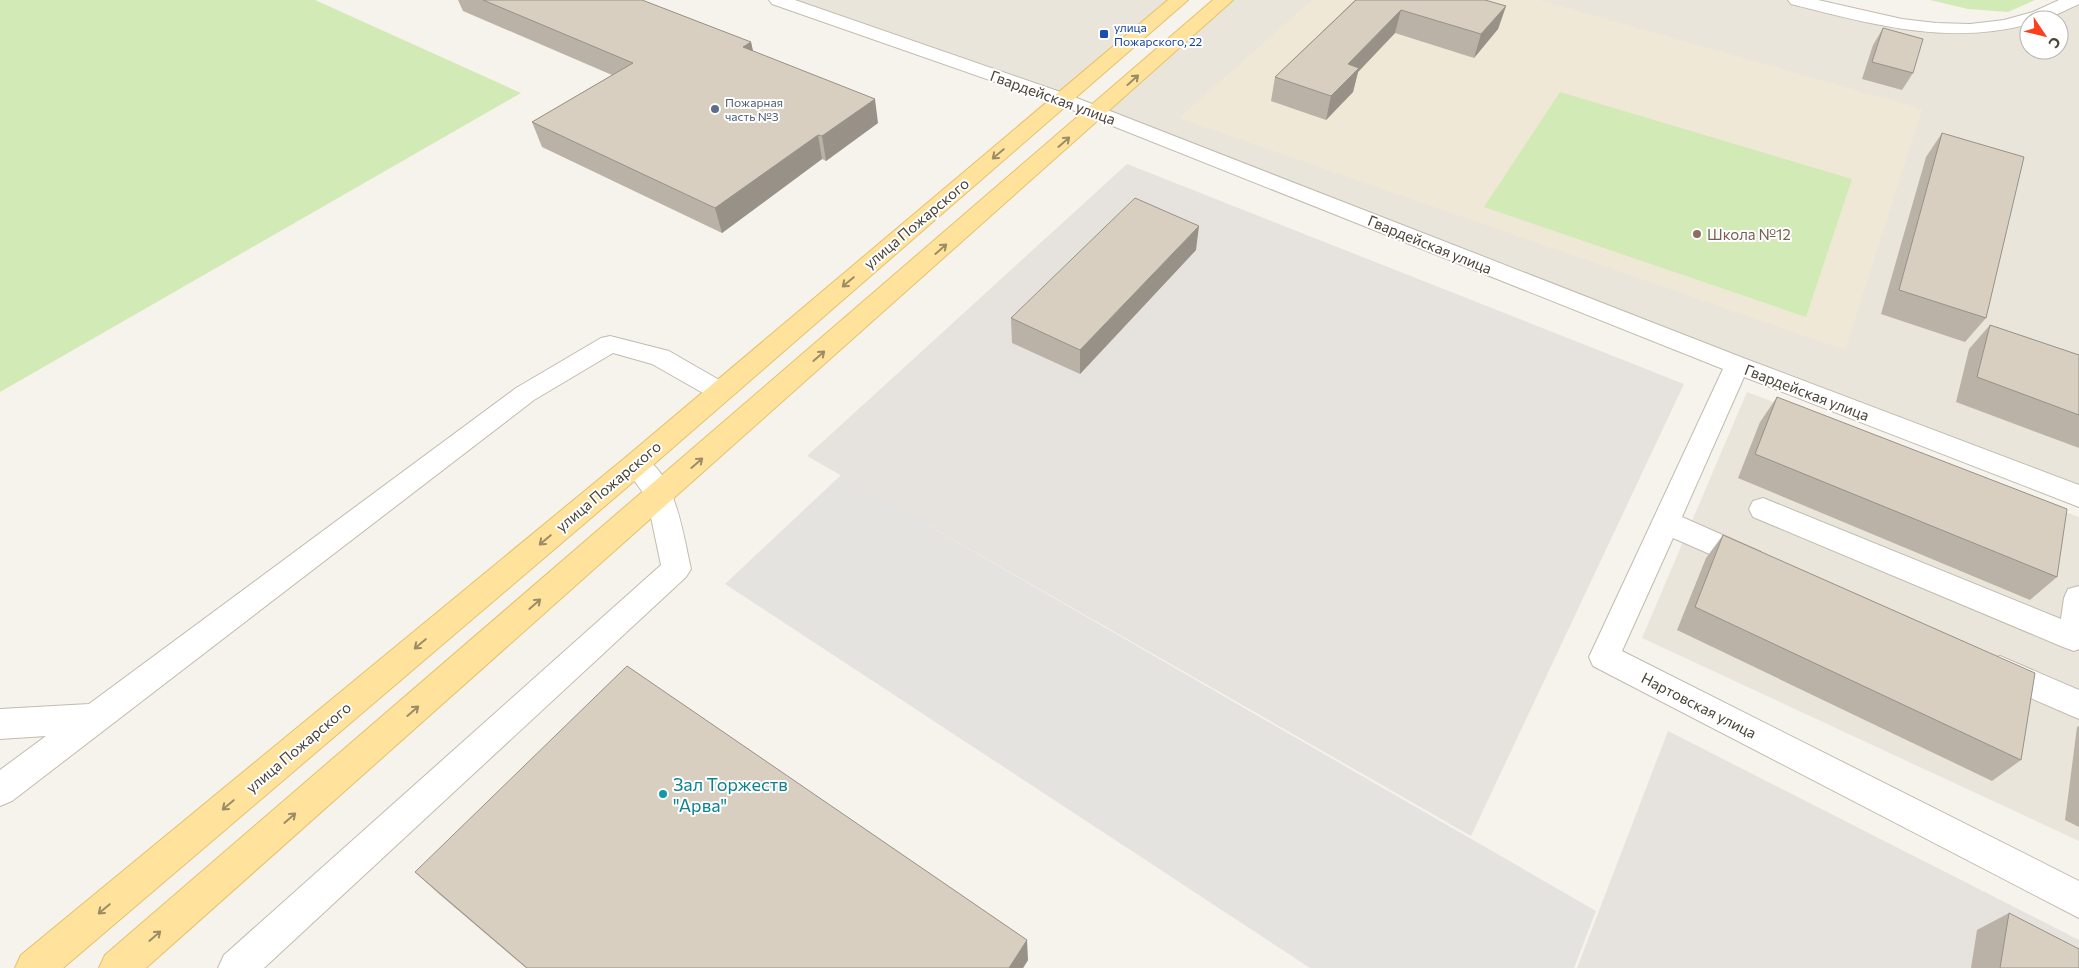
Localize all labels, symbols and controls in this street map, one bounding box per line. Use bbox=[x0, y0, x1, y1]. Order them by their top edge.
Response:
north arrow bbox=[2019, 10, 2069, 60]
place label: улица Пожарского, 22 bbox=[1114, 20, 1203, 48]
marker: улица Пожарского, 22 bbox=[1098, 28, 1110, 40]
text: С bbox=[2045, 34, 2065, 52]
street label: Гвардейская улица bbox=[988, 66, 1118, 128]
one-way arrow bbox=[1127, 75, 1140, 86]
place label: Пожарная часть №3 bbox=[725, 95, 783, 123]
marker: Пожарная часть №3 bbox=[709, 103, 721, 115]
one-way arrow bbox=[1057, 136, 1070, 148]
one-way arrow bbox=[992, 148, 1005, 159]
street label: улица Пожарского bbox=[860, 174, 972, 272]
street label: Гвардейская улица bbox=[1365, 211, 1495, 277]
place label: Школа №12 bbox=[1707, 225, 1791, 243]
marker: Школа №12 bbox=[1691, 228, 1703, 240]
one-way arrow bbox=[935, 243, 948, 255]
one-way arrow bbox=[841, 276, 854, 288]
one-way arrow bbox=[812, 351, 825, 362]
street label: Гвардейская улица bbox=[1742, 360, 1872, 424]
street label: улица Пожарского bbox=[552, 437, 664, 535]
one-way arrow bbox=[690, 457, 703, 469]
one-way arrow bbox=[538, 534, 551, 545]
one-way arrow bbox=[529, 598, 542, 610]
one-way arrow bbox=[414, 639, 427, 650]
street label: Нартовская улица bbox=[1639, 668, 1759, 742]
street label: улица Пожарского bbox=[242, 698, 354, 796]
one-way arrow bbox=[406, 705, 419, 716]
place label: Зал Торжеств "Арва" bbox=[673, 773, 788, 816]
marker: Зал Торжеств "Арва" bbox=[657, 788, 669, 800]
one-way arrow bbox=[222, 799, 235, 811]
one-way arrow bbox=[284, 812, 297, 823]
one-way arrow bbox=[98, 904, 111, 915]
one-way arrow bbox=[148, 930, 161, 942]

